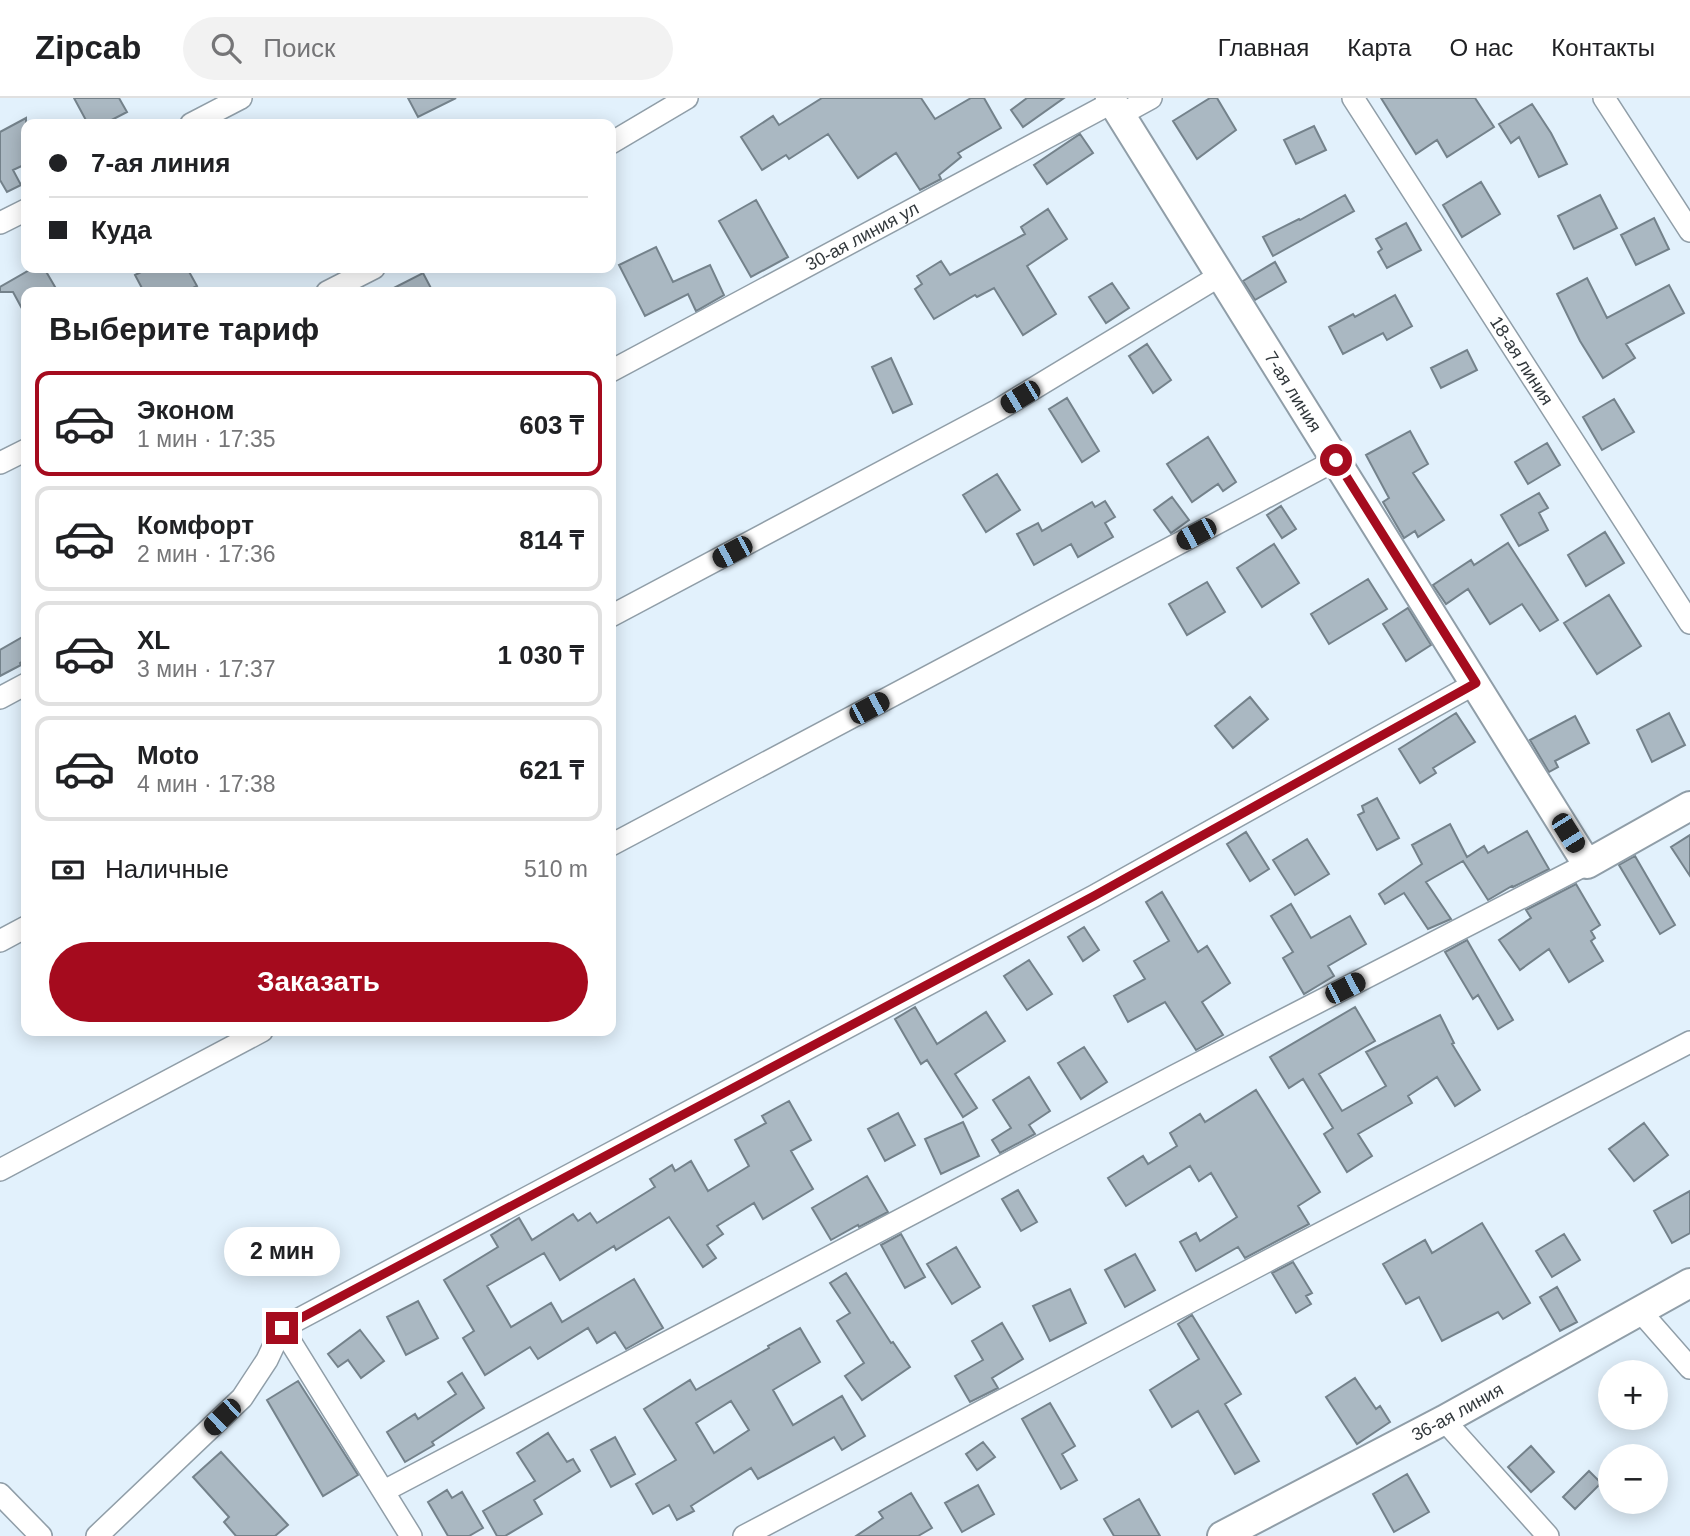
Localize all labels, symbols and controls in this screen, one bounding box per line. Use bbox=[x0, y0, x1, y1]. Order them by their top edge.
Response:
search box bbox=[183, 17, 673, 80]
text: Zipcab bbox=[35, 29, 141, 66]
icon: search bbox=[207, 29, 245, 67]
text: Поиск bbox=[263, 33, 335, 63]
text: Главная bbox=[1218, 34, 1309, 61]
text: Карта bbox=[1347, 34, 1411, 61]
text: О нас bbox=[1449, 34, 1513, 61]
text: Контакты bbox=[1551, 34, 1655, 61]
text: 7-ая линия bbox=[91, 148, 230, 178]
street label: 30-ая линия ул bbox=[802, 198, 922, 275]
text: Куда bbox=[91, 215, 152, 245]
text: Выберите тариф bbox=[49, 311, 319, 347]
street label: 18-ая линия bbox=[1486, 313, 1557, 409]
street label: 7-ая линия bbox=[1260, 348, 1325, 436]
car bbox=[997, 377, 1044, 417]
icon: car bbox=[53, 392, 116, 455]
text: Эконом bbox=[137, 395, 235, 425]
text: 603 ₸ bbox=[519, 410, 584, 440]
text: 1 мин · 17:35 bbox=[137, 426, 276, 452]
route start bbox=[1320, 444, 1352, 476]
icon: car bbox=[53, 507, 116, 570]
text: Комфорт bbox=[137, 510, 254, 540]
car bbox=[1173, 515, 1220, 553]
text: 814 ₸ bbox=[519, 525, 584, 555]
car bbox=[709, 533, 756, 571]
text: 2 мин · 17:36 bbox=[137, 541, 276, 567]
icon: car bbox=[53, 622, 116, 685]
text: XL bbox=[137, 625, 170, 655]
text: 1 030 ₸ bbox=[498, 640, 584, 670]
text: 3 мин · 17:37 bbox=[137, 656, 276, 682]
car bbox=[846, 689, 893, 727]
icon: car bbox=[53, 737, 116, 800]
text: Moto bbox=[137, 740, 199, 770]
text: 621 ₸ bbox=[519, 755, 584, 785]
text: 4 мин · 17:38 bbox=[137, 771, 276, 797]
car bbox=[1548, 810, 1589, 856]
icon: cash bbox=[49, 851, 87, 889]
text: Наличные bbox=[105, 854, 229, 884]
text: 510 m bbox=[524, 856, 588, 882]
button: Заказать bbox=[49, 942, 588, 1022]
car bbox=[1322, 969, 1369, 1007]
callout: 2 мин bbox=[224, 1226, 340, 1276]
text: 2 мин bbox=[250, 1238, 314, 1264]
route end bbox=[266, 1312, 298, 1344]
map controls bbox=[1598, 1360, 1668, 1514]
button: + bbox=[1598, 1360, 1668, 1430]
street label: 36-ая линия bbox=[1408, 1379, 1507, 1445]
car bbox=[200, 1395, 245, 1439]
button: − bbox=[1598, 1444, 1668, 1514]

